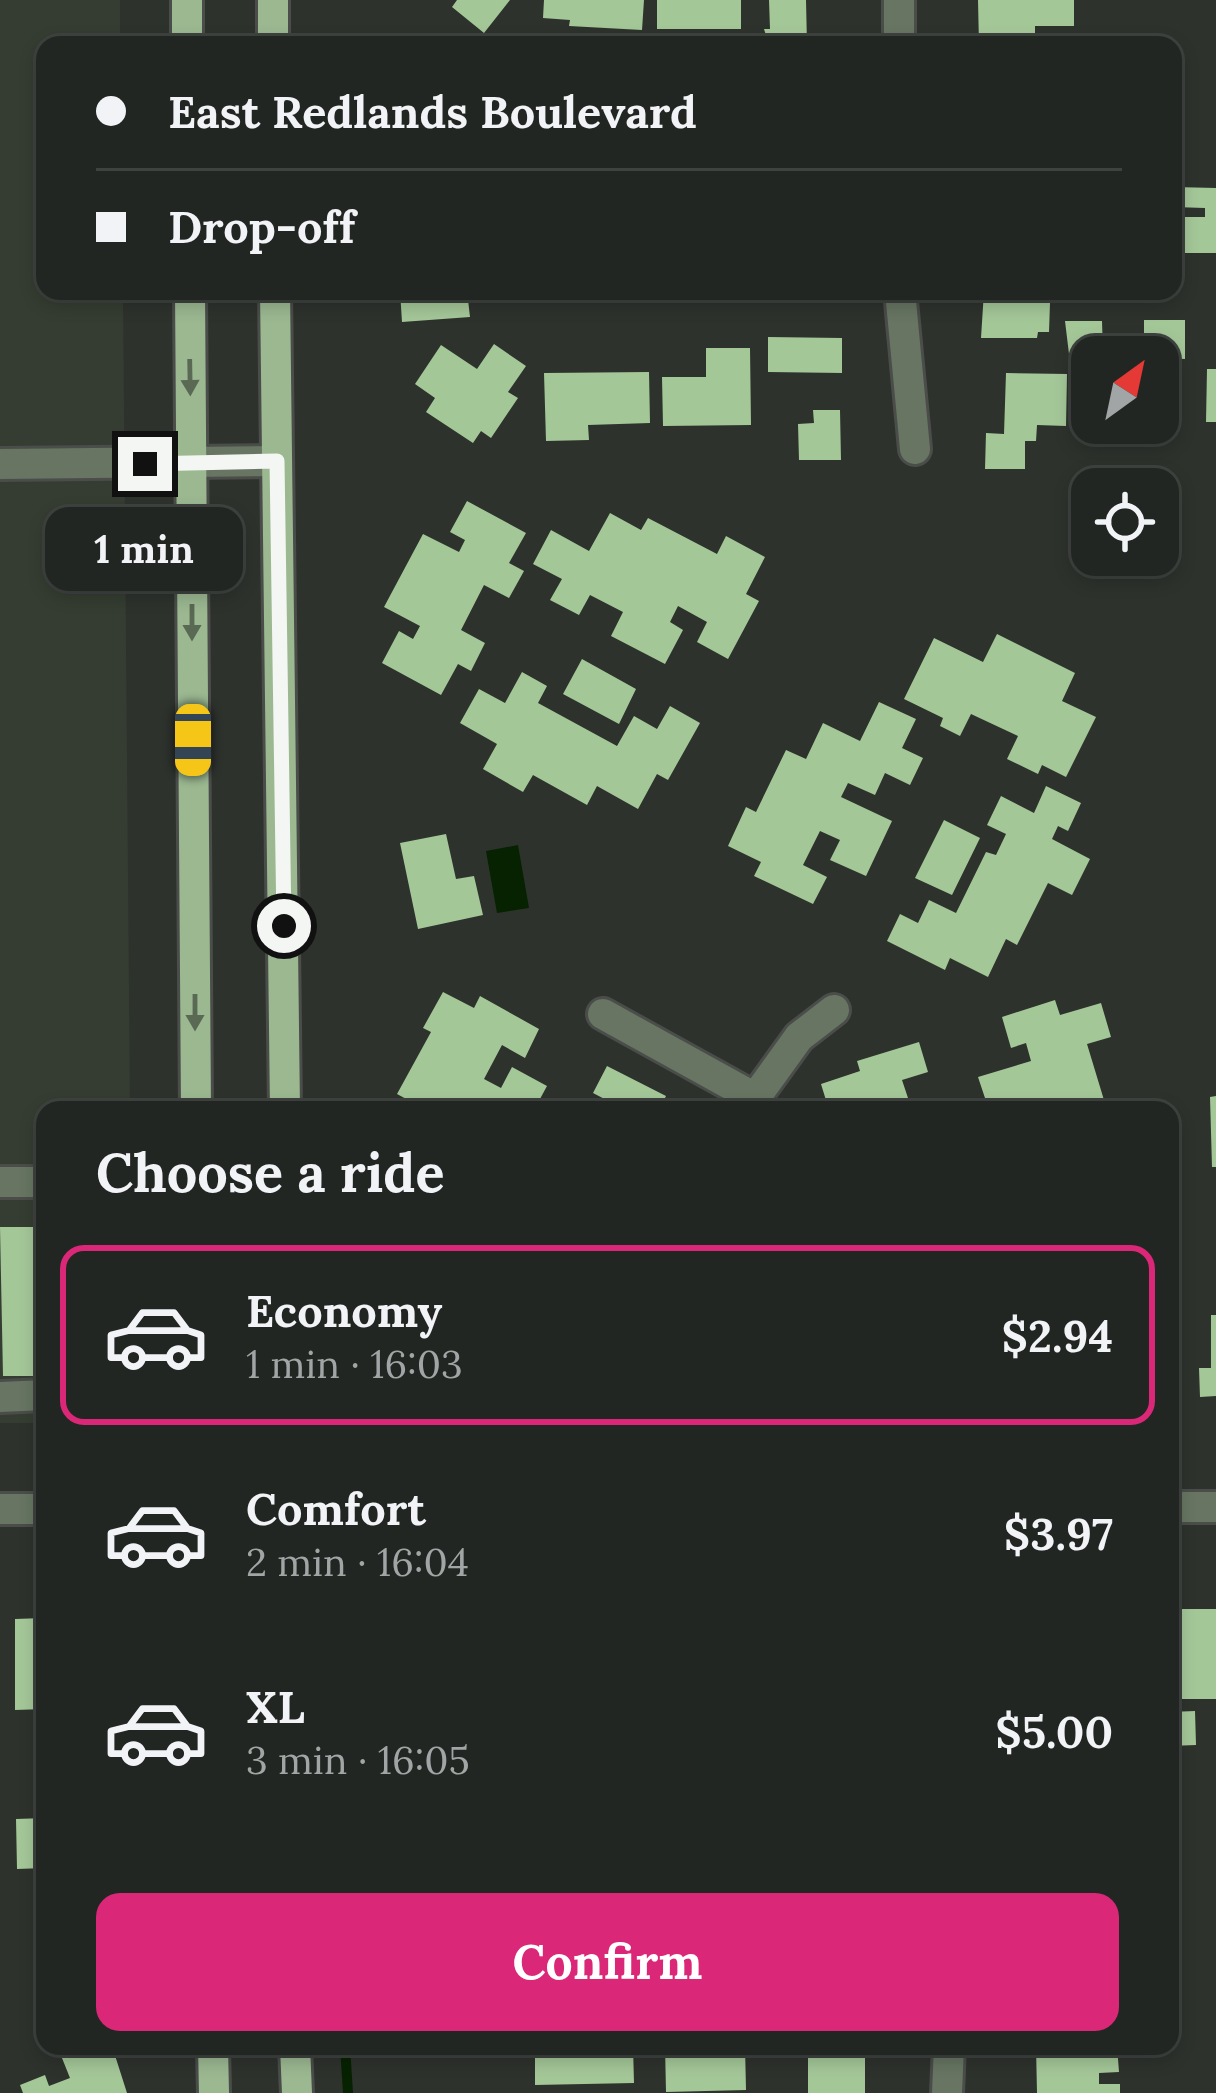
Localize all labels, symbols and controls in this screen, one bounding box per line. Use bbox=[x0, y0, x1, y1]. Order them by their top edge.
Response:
text: East Redlands Boulevard bbox=[168, 83, 697, 140]
text: Drop-off bbox=[168, 198, 355, 255]
north arrow bbox=[1071, 336, 1179, 444]
map controls bbox=[1071, 336, 1179, 576]
one-way arrow bbox=[181, 359, 200, 397]
route end bbox=[118, 437, 172, 491]
button: locate bbox=[1071, 468, 1179, 576]
callout: 1 min bbox=[46, 506, 244, 590]
text: 1 min bbox=[94, 524, 194, 574]
one-way arrow bbox=[183, 604, 202, 642]
car bbox=[175, 704, 211, 776]
route start bbox=[257, 899, 311, 953]
one-way arrow bbox=[185, 994, 205, 1032]
text: Choose a ride bbox=[96, 1138, 445, 1207]
icon: car bbox=[102, 1281, 210, 1389]
text: Economy bbox=[246, 1282, 442, 1339]
text: $2.94 bbox=[1002, 1307, 1113, 1364]
text: 1 min · 16:03 bbox=[246, 1339, 463, 1389]
icon: car bbox=[102, 1479, 210, 1587]
text: Comfort bbox=[246, 1480, 426, 1537]
text: $3.97 bbox=[1004, 1505, 1113, 1562]
text: 2 min · 16:04 bbox=[246, 1537, 469, 1587]
icon: car bbox=[102, 1677, 210, 1785]
text: XL bbox=[246, 1678, 305, 1735]
text: $5.00 bbox=[995, 1703, 1113, 1760]
text: 3 min · 16:05 bbox=[246, 1735, 470, 1785]
button: Confirm bbox=[96, 1893, 1119, 2031]

